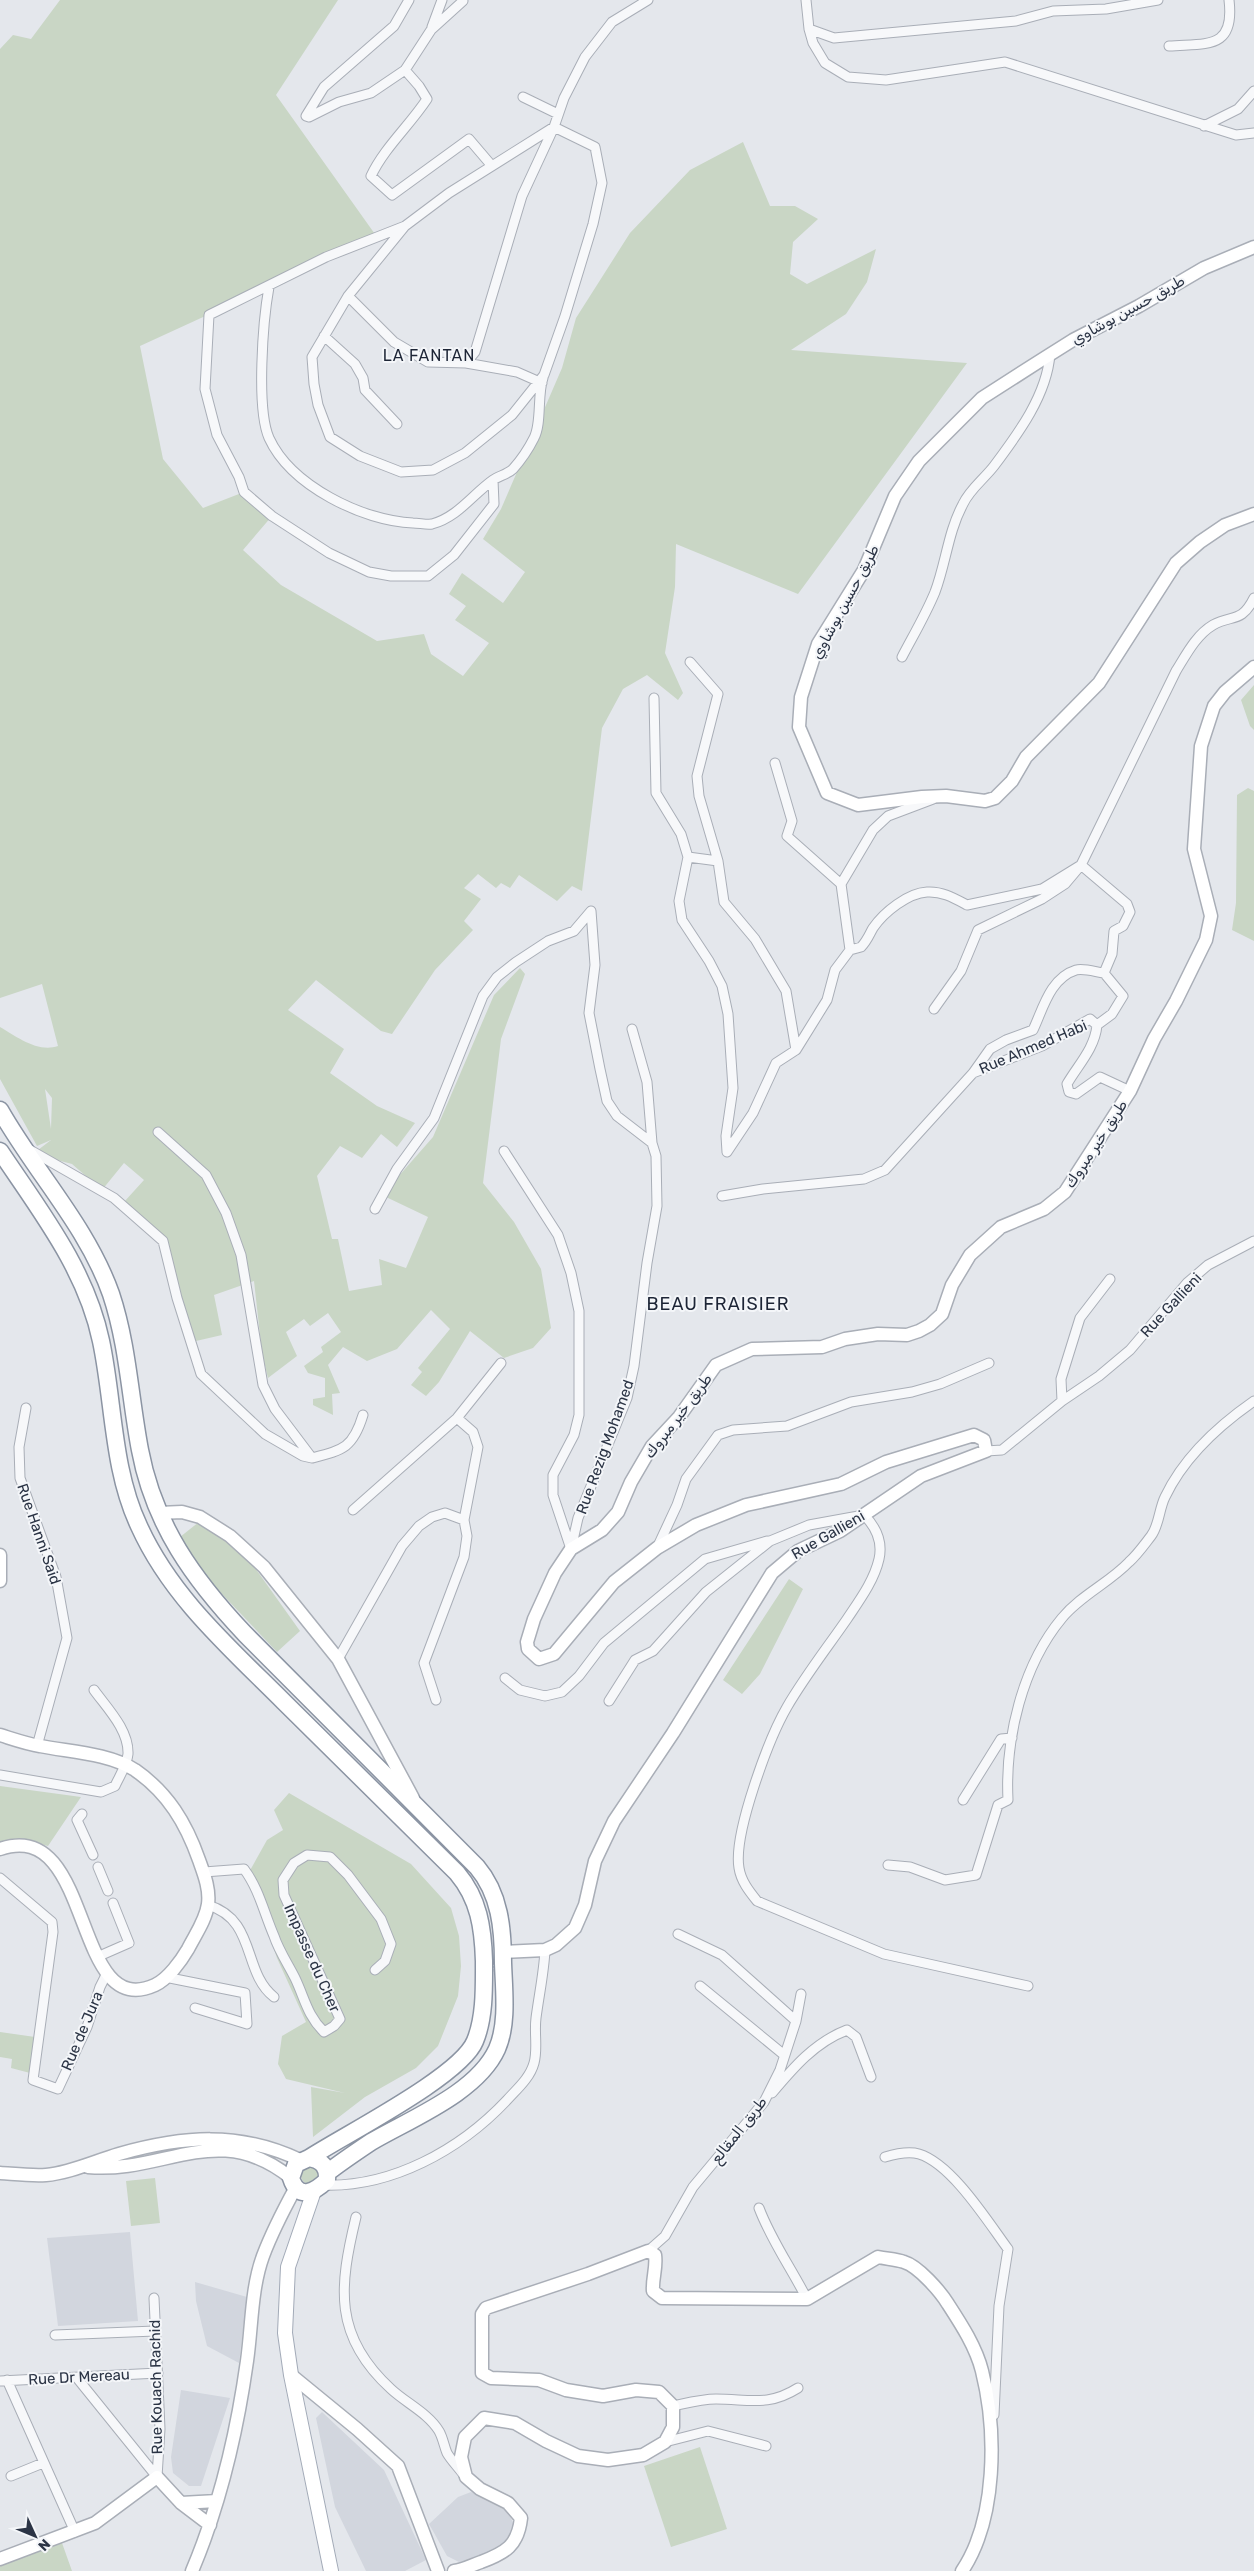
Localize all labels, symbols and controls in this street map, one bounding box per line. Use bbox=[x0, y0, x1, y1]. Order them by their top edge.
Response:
street label: طريق حسين بوشاوي bbox=[1068, 271, 1188, 350]
district label: LA FANTAN bbox=[383, 346, 475, 365]
street label: طريق حسين بوشاوي bbox=[807, 542, 884, 663]
street label: Rue Ahmed Habi bbox=[976, 1016, 1090, 1078]
street label: طريق خير مبروك bbox=[1061, 1097, 1132, 1192]
street label: Rue Gallieni bbox=[1137, 1269, 1205, 1341]
district label: BEAU FRAISIER bbox=[647, 1293, 789, 1315]
street label: طريق خير مبروك bbox=[640, 1370, 716, 1462]
street label: Rue Rezig Mohamed bbox=[572, 1377, 638, 1517]
street label: Rue Hanni Said bbox=[13, 1481, 65, 1587]
street label: Rue Gallieni bbox=[788, 1507, 868, 1563]
street label: Impasse du Cher bbox=[280, 1901, 344, 2015]
street label: Rue de Jura bbox=[57, 1989, 107, 2073]
street label: طريق المقالع bbox=[707, 2093, 772, 2168]
street label: Rue Kouach Rachid bbox=[146, 2320, 166, 2454]
street label: Rue Dr Mereau bbox=[28, 2365, 130, 2389]
north arrow bbox=[10, 2511, 60, 2561]
text: N bbox=[34, 2535, 54, 2554]

